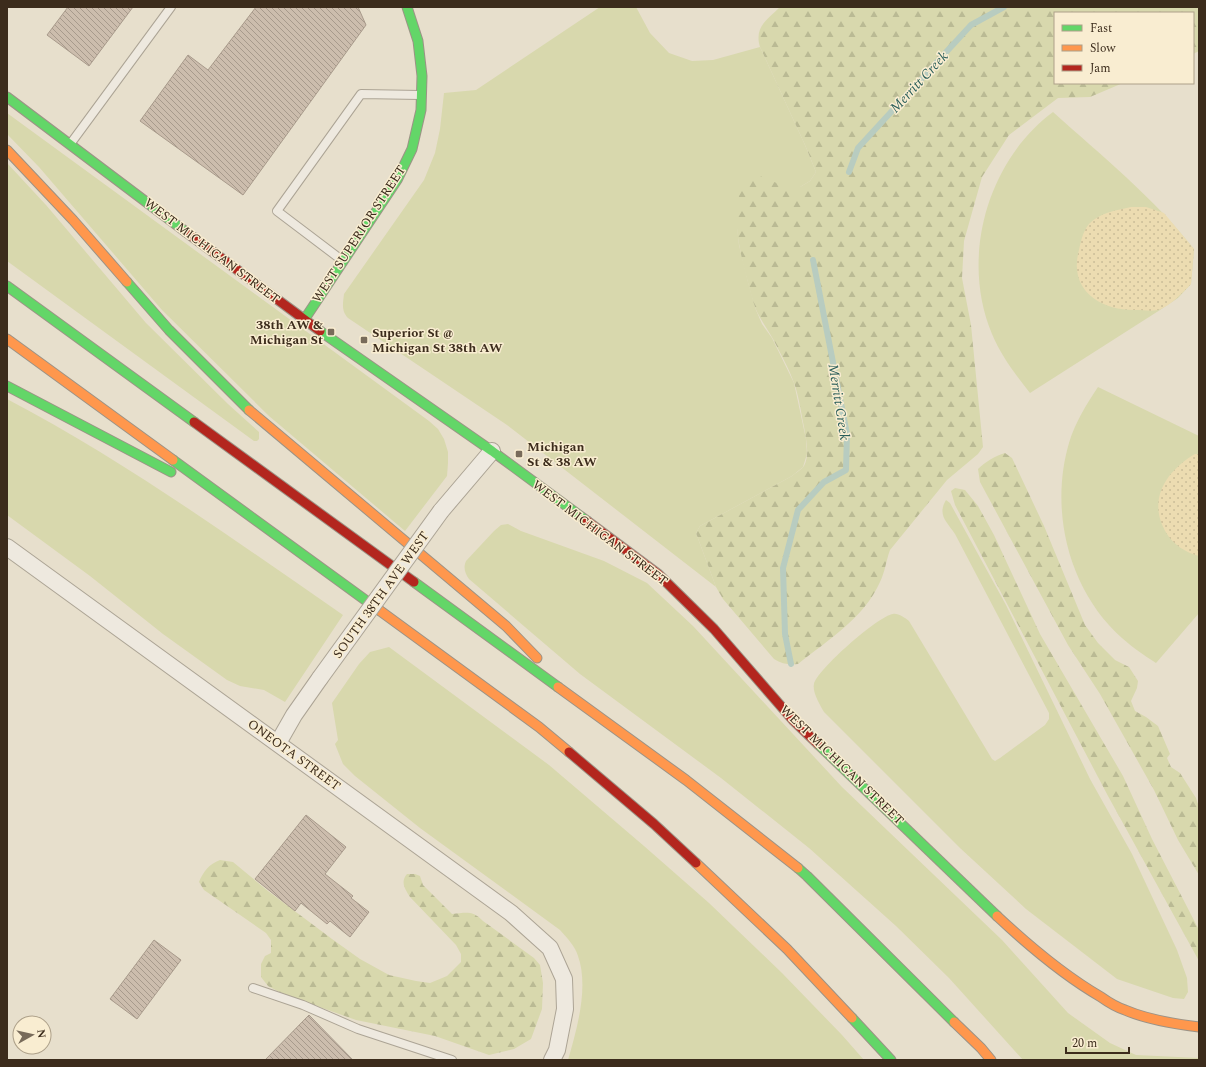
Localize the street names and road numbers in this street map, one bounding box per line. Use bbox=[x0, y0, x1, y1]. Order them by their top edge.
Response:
street label: WEST SUPERIOR STREET bbox=[307, 161, 411, 307]
street label: WEST MICHIGAN STREET bbox=[140, 193, 284, 309]
street label: WEST MICHIGAN STREET bbox=[528, 475, 672, 591]
street label: SOUTH 38TH AVE WEST bbox=[328, 527, 434, 663]
street label: WEST MICHIGAN STREET bbox=[775, 700, 909, 830]
street label: ONEOTA STREET bbox=[243, 714, 345, 796]

